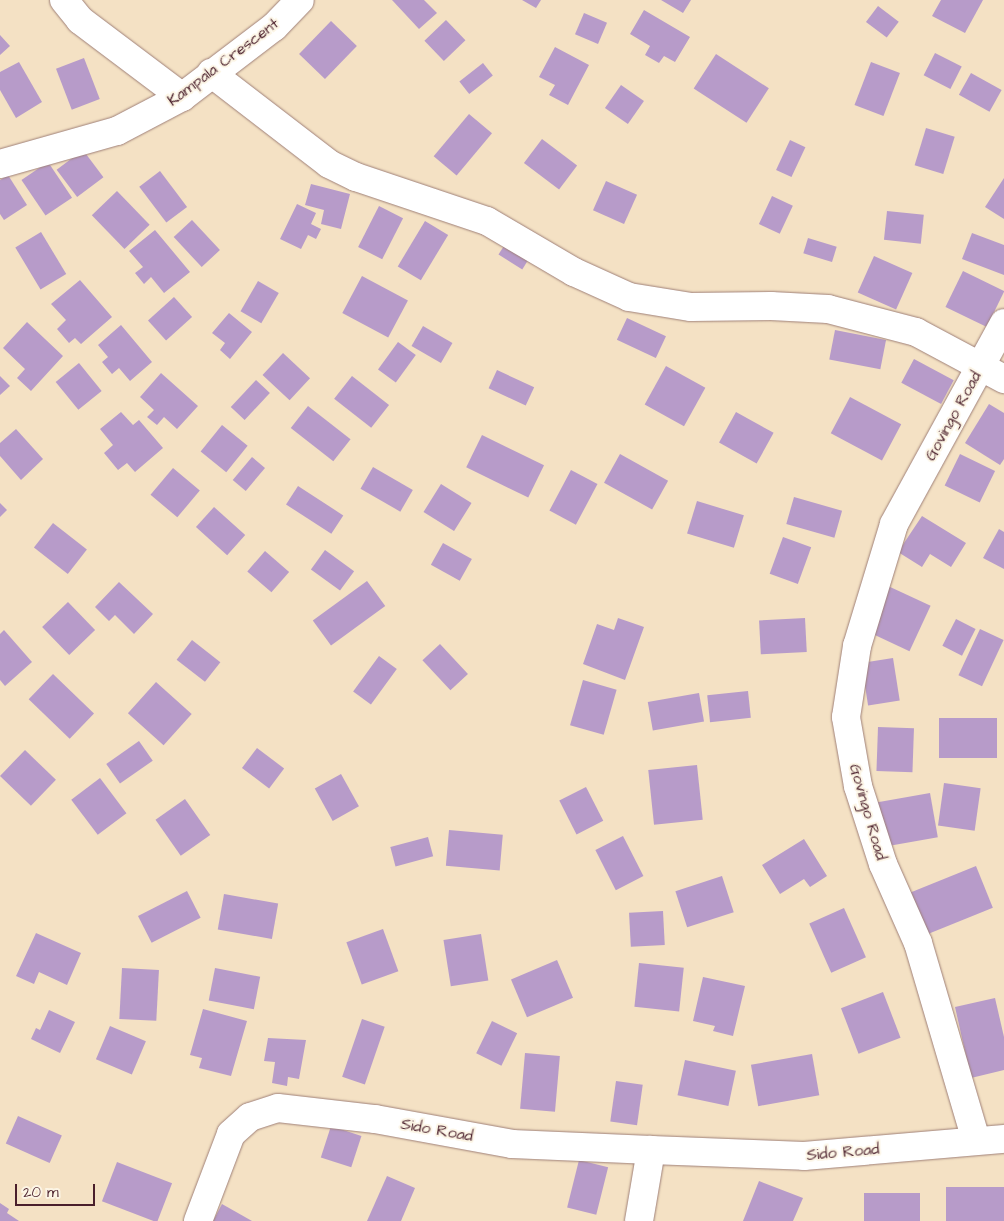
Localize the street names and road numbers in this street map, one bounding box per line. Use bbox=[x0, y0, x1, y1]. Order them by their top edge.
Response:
street label: Kampala Crescent bbox=[164, 14, 282, 110]
street label: Govingo Road bbox=[921, 368, 985, 464]
street label: Govingo Road bbox=[845, 762, 891, 862]
street label: Sido Road bbox=[399, 1114, 475, 1146]
street label: Sido Road bbox=[806, 1139, 880, 1165]

